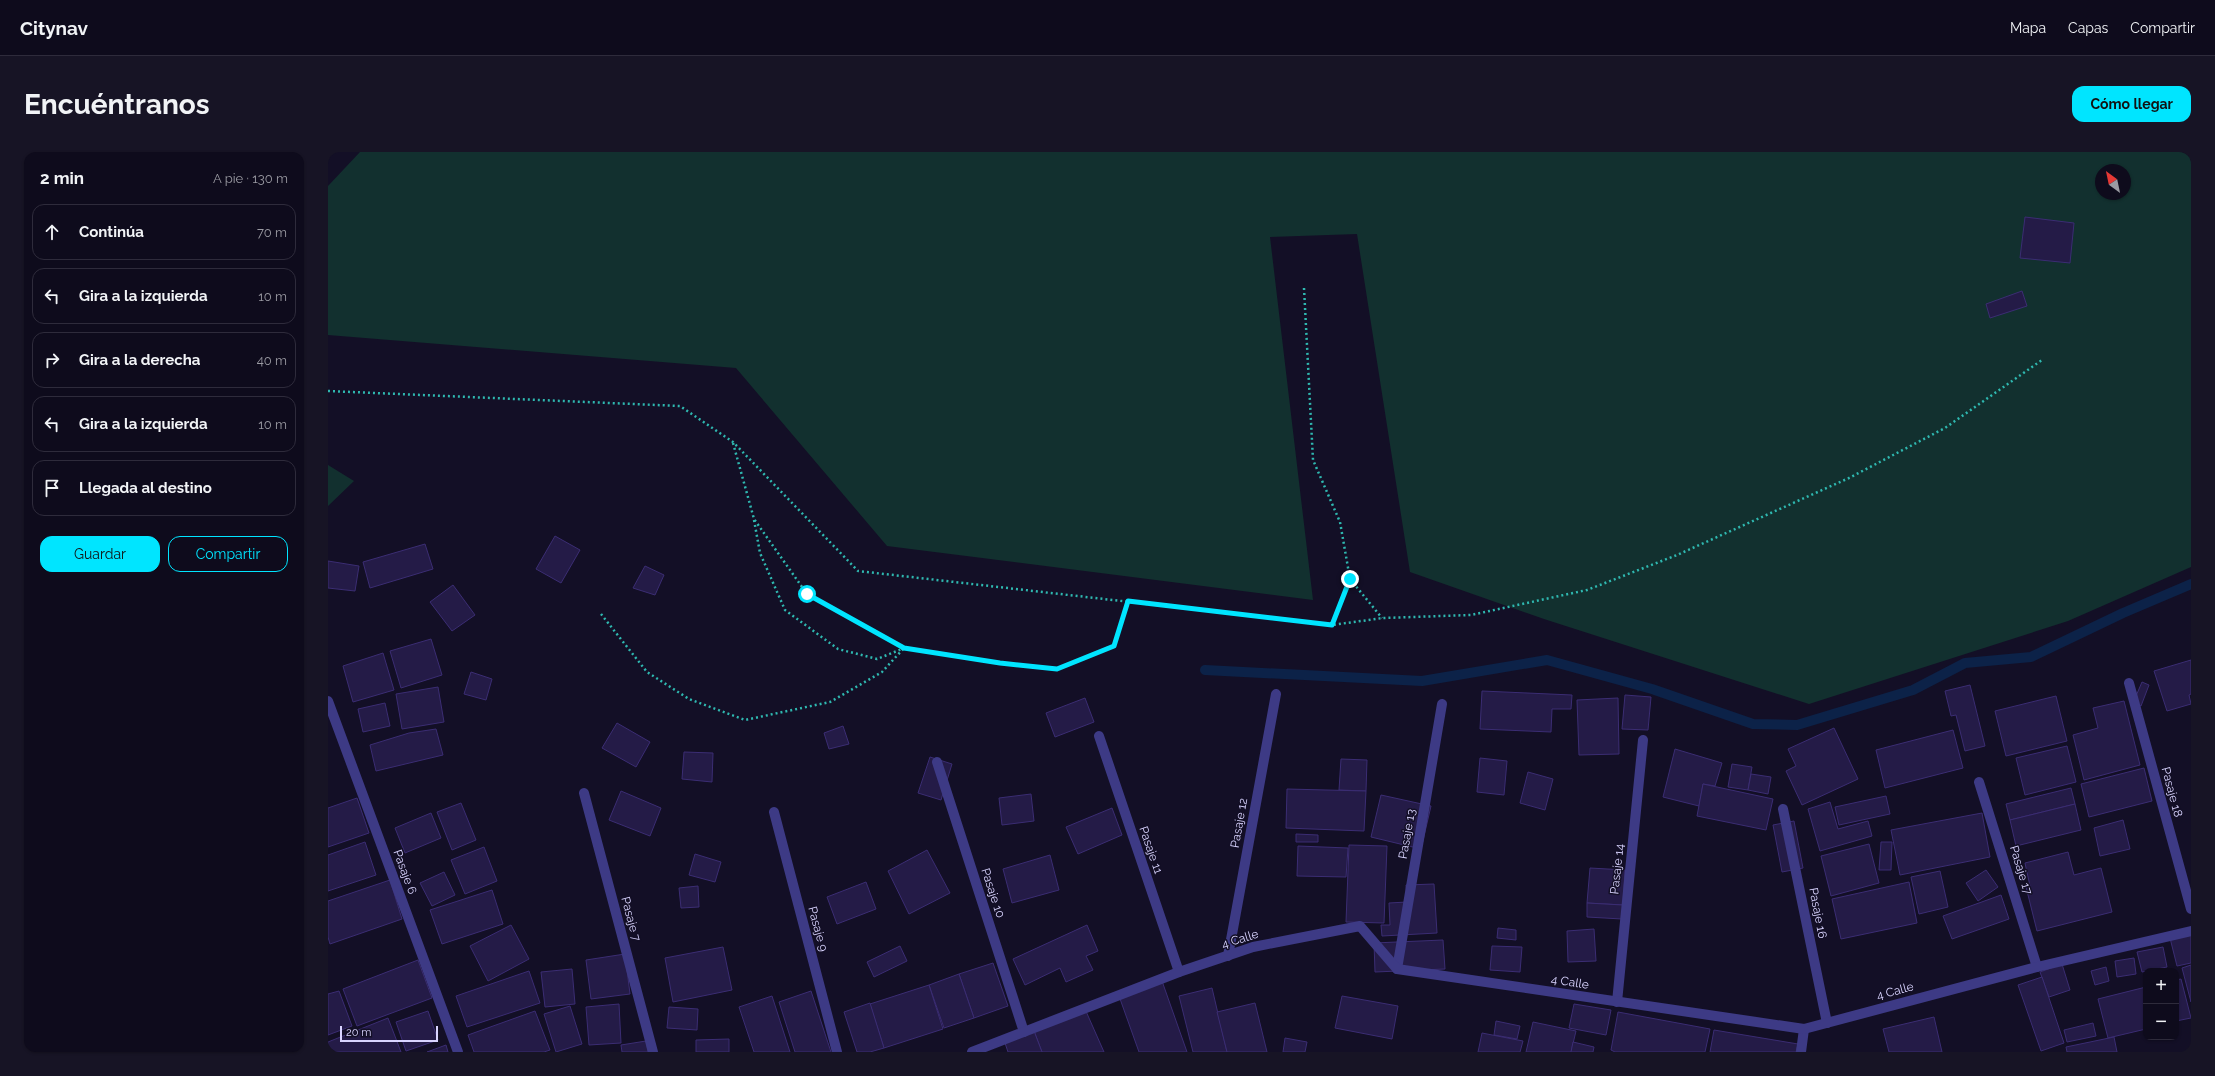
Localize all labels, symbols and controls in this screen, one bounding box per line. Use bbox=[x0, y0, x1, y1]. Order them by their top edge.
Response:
text: Citynav bbox=[20, 17, 88, 39]
text: Mapa bbox=[2010, 20, 2046, 36]
text: Capas bbox=[2068, 20, 2108, 36]
text: Compartir bbox=[2130, 20, 2195, 36]
button: Cómo llegar bbox=[2072, 86, 2191, 122]
text: Encuéntranos bbox=[24, 88, 210, 121]
north arrow bbox=[2095, 164, 2131, 200]
text: 2 min bbox=[40, 168, 84, 188]
text: A pie · 130 m bbox=[213, 171, 288, 186]
icon: ahead bbox=[41, 221, 63, 243]
text: Continúa bbox=[79, 223, 144, 241]
text: 70 m bbox=[257, 225, 287, 240]
icon: left bbox=[41, 285, 63, 307]
text: Gira a la izquierda bbox=[79, 287, 208, 305]
text: 10 m bbox=[258, 289, 287, 304]
icon: right bbox=[41, 349, 63, 371]
text: Gira a la derecha bbox=[79, 351, 200, 369]
text: 40 m bbox=[257, 353, 287, 368]
icon: left bbox=[41, 413, 63, 435]
text: Gira a la izquierda bbox=[79, 415, 208, 433]
text: 10 m bbox=[258, 417, 287, 432]
icon: arrive bbox=[41, 477, 63, 499]
text: Llegada al destino bbox=[79, 479, 212, 497]
button: Guardar bbox=[40, 536, 160, 572]
button: Compartir bbox=[168, 536, 288, 572]
route end bbox=[1341, 570, 1359, 588]
route start bbox=[798, 585, 816, 603]
street label: Pasaje 18 bbox=[2159, 765, 2185, 819]
street label: Pasaje 12 bbox=[1228, 797, 1250, 849]
street label: Pasaje 13 bbox=[1396, 808, 1418, 860]
street label: Pasaje 11 bbox=[1136, 824, 1166, 876]
street label: Pasaje 14 bbox=[1607, 843, 1627, 895]
street label: Pasaje 17 bbox=[2007, 844, 2035, 897]
street label: Pasaje 6 bbox=[391, 848, 419, 896]
street label: Pasaje 10 bbox=[978, 866, 1008, 920]
street label: Pasaje 16 bbox=[1806, 886, 1830, 940]
street label: Pasaje 7 bbox=[618, 895, 644, 943]
street label: Pasaje 9 bbox=[805, 905, 831, 953]
street label: 4 Calle bbox=[1220, 927, 1260, 951]
map controls bbox=[2143, 968, 2179, 1040]
button: + bbox=[2143, 968, 2179, 1004]
street label: 4 Calle bbox=[1550, 972, 1590, 992]
street label: 4 Calle bbox=[1875, 979, 1915, 1003]
button: − bbox=[2143, 1004, 2179, 1040]
scale bar bbox=[340, 1024, 438, 1043]
text: 20 m bbox=[346, 1026, 371, 1039]

